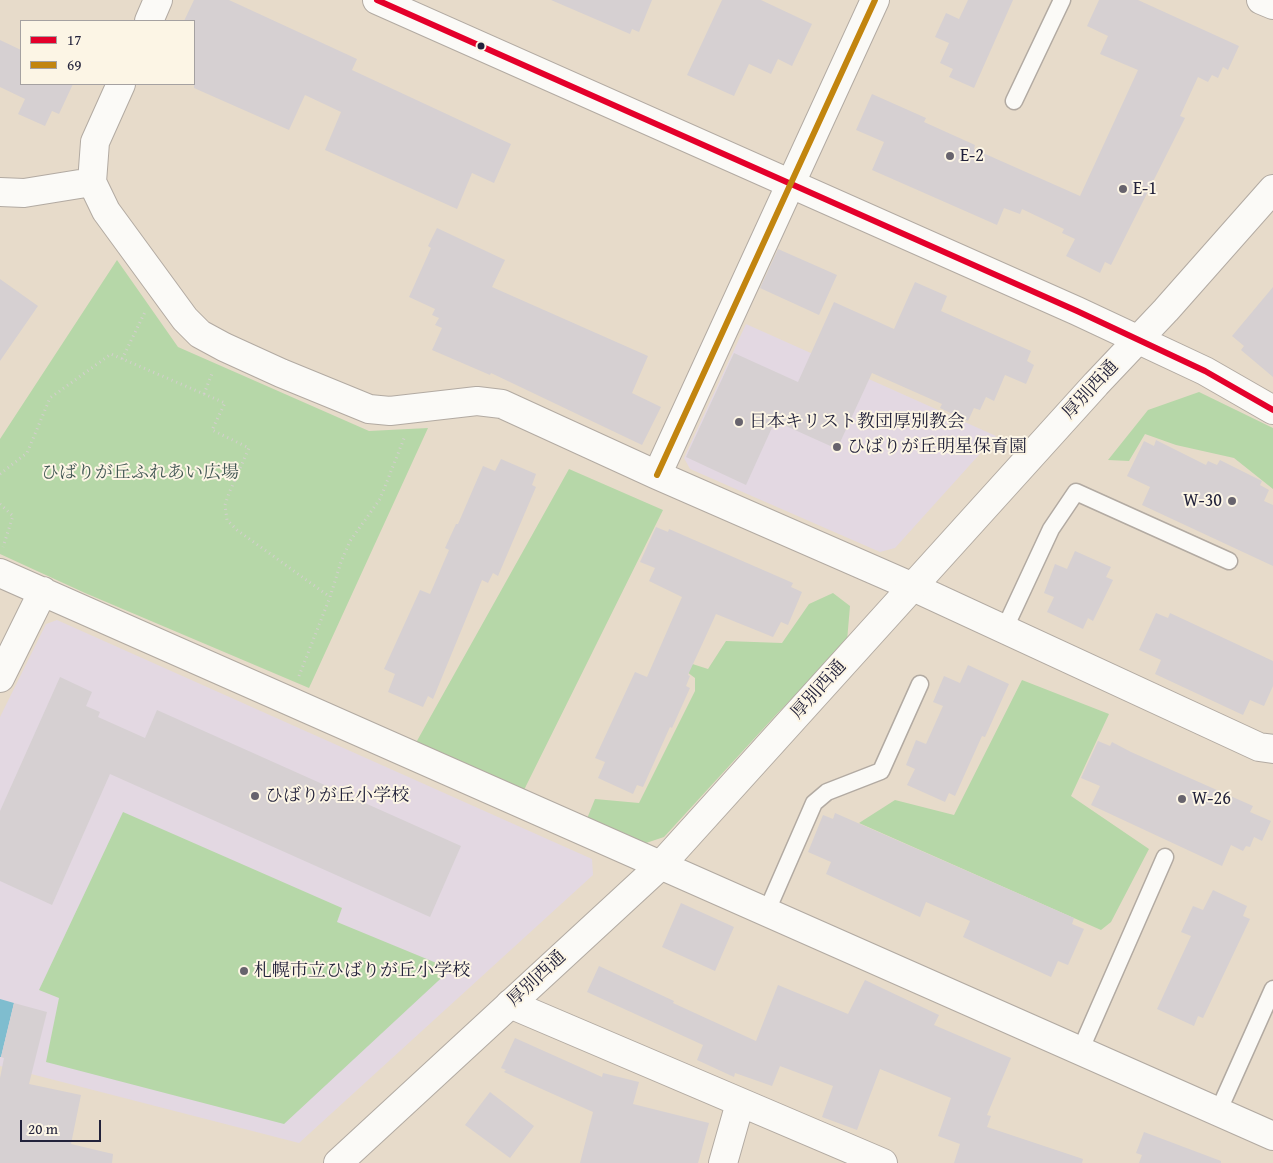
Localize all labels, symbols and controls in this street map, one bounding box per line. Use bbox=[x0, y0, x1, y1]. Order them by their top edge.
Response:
legend bbox=[20, 20, 195, 85]
text: 17 bbox=[67, 29, 81, 50]
unlabelled marker bbox=[476, 41, 486, 51]
text: 69 bbox=[67, 54, 81, 75]
place label: E-2 bbox=[960, 145, 984, 167]
marker: E-2 bbox=[944, 150, 956, 162]
place label: E-1 bbox=[1133, 178, 1157, 200]
marker: E-1 bbox=[1117, 183, 1129, 195]
street label: 厚別西通 bbox=[1059, 356, 1123, 424]
place label: 日本キリスト教団厚別教会 bbox=[749, 411, 965, 433]
marker: 日本キリスト教団厚別教会 bbox=[733, 416, 745, 428]
place label: ひばりが丘明星保育園 bbox=[847, 436, 1027, 458]
marker: ひばりが丘明星保育園 bbox=[831, 441, 843, 453]
park label: ひばりが丘ふれあい広場 bbox=[41, 462, 239, 484]
place label: W-30 bbox=[1183, 490, 1222, 512]
marker: W-30 bbox=[1226, 495, 1238, 507]
street label: 厚別西通 bbox=[787, 656, 851, 724]
place label: ひばりが丘小学校 bbox=[265, 785, 409, 807]
place label: W-26 bbox=[1192, 788, 1231, 810]
marker: ひばりが丘小学校 bbox=[249, 790, 261, 802]
marker: W-26 bbox=[1176, 793, 1188, 805]
street label: 厚別西通 bbox=[503, 947, 571, 1011]
place label: 札幌市立ひばりが丘小学校 bbox=[254, 960, 470, 982]
marker: 札幌市立ひばりが丘小学校 bbox=[238, 965, 250, 977]
scale bar bbox=[22, 1110, 104, 1142]
text: 20 m bbox=[28, 1118, 58, 1139]

